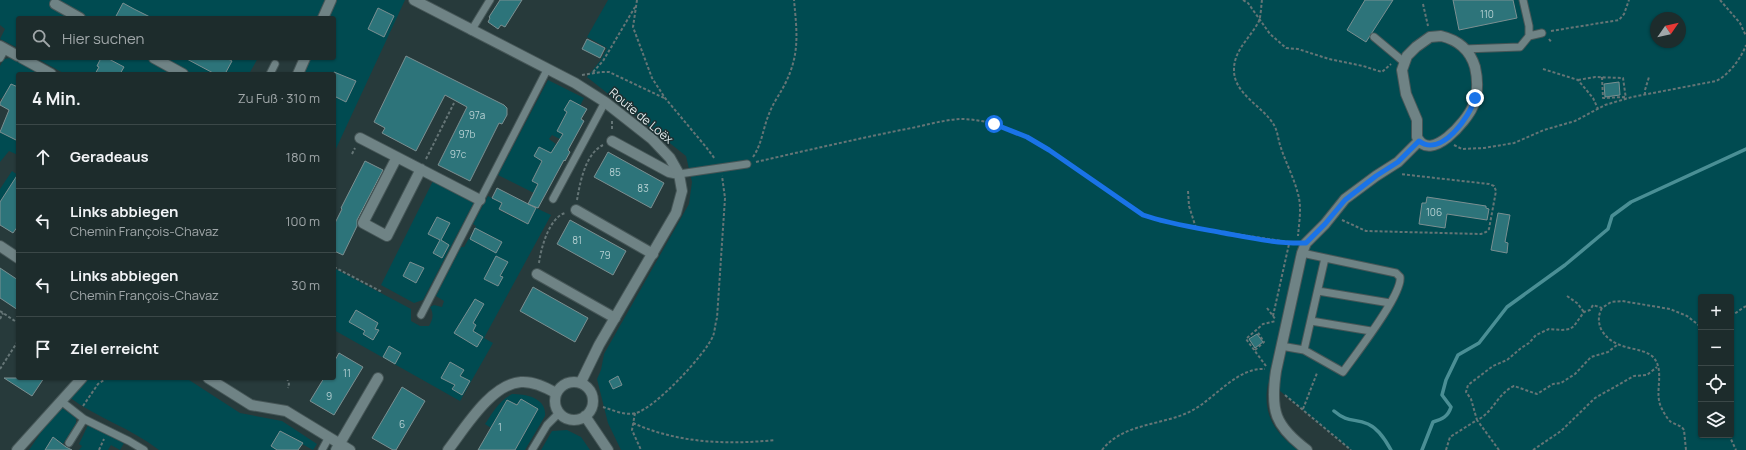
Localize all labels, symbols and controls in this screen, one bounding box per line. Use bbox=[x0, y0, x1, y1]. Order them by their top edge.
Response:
house number: 110 bbox=[1480, 7, 1494, 21]
north arrow bbox=[1650, 12, 1686, 48]
search box bbox=[16, 16, 336, 60]
icon: search bbox=[30, 27, 52, 49]
text: Hier suchen bbox=[62, 28, 144, 49]
street label: Route de Loëx bbox=[606, 84, 677, 148]
text: 4 Min. bbox=[32, 87, 81, 110]
text: Zu Fuß · 310 m bbox=[238, 89, 320, 107]
route end bbox=[1466, 89, 1484, 107]
house number: 97a bbox=[469, 108, 485, 122]
route start bbox=[985, 115, 1003, 133]
house number: 97b bbox=[458, 127, 476, 141]
icon: ahead bbox=[32, 146, 54, 168]
text: Geradeaus bbox=[70, 146, 149, 167]
house number: 97c bbox=[450, 147, 467, 161]
text: 180 m bbox=[286, 148, 320, 166]
house number: 85 bbox=[609, 165, 621, 179]
house number: 83 bbox=[637, 181, 649, 195]
text: Links abbiegen bbox=[70, 201, 178, 222]
house number: 106 bbox=[1426, 205, 1442, 219]
icon: left bbox=[32, 210, 54, 232]
text: 100 m bbox=[285, 212, 320, 230]
text: Chemin François-Chavaz bbox=[70, 222, 219, 240]
house number: 81 bbox=[572, 233, 582, 247]
house number: 79 bbox=[599, 248, 611, 262]
text: Links abbiegen bbox=[70, 265, 178, 286]
icon: left bbox=[32, 274, 54, 296]
text: 30 m bbox=[291, 276, 320, 294]
text: Chemin François-Chavaz bbox=[70, 286, 219, 304]
map controls bbox=[1698, 294, 1734, 438]
button: + bbox=[1698, 294, 1734, 330]
button: − bbox=[1698, 330, 1734, 366]
icon: arrive bbox=[32, 338, 54, 360]
text: Ziel erreicht bbox=[70, 338, 159, 359]
house number: 11 bbox=[343, 366, 351, 380]
button: locate bbox=[1698, 366, 1734, 402]
house number: 9 bbox=[326, 389, 332, 403]
button: layers bbox=[1698, 402, 1734, 438]
house number: 6 bbox=[399, 417, 405, 431]
house number: 1 bbox=[498, 420, 502, 434]

